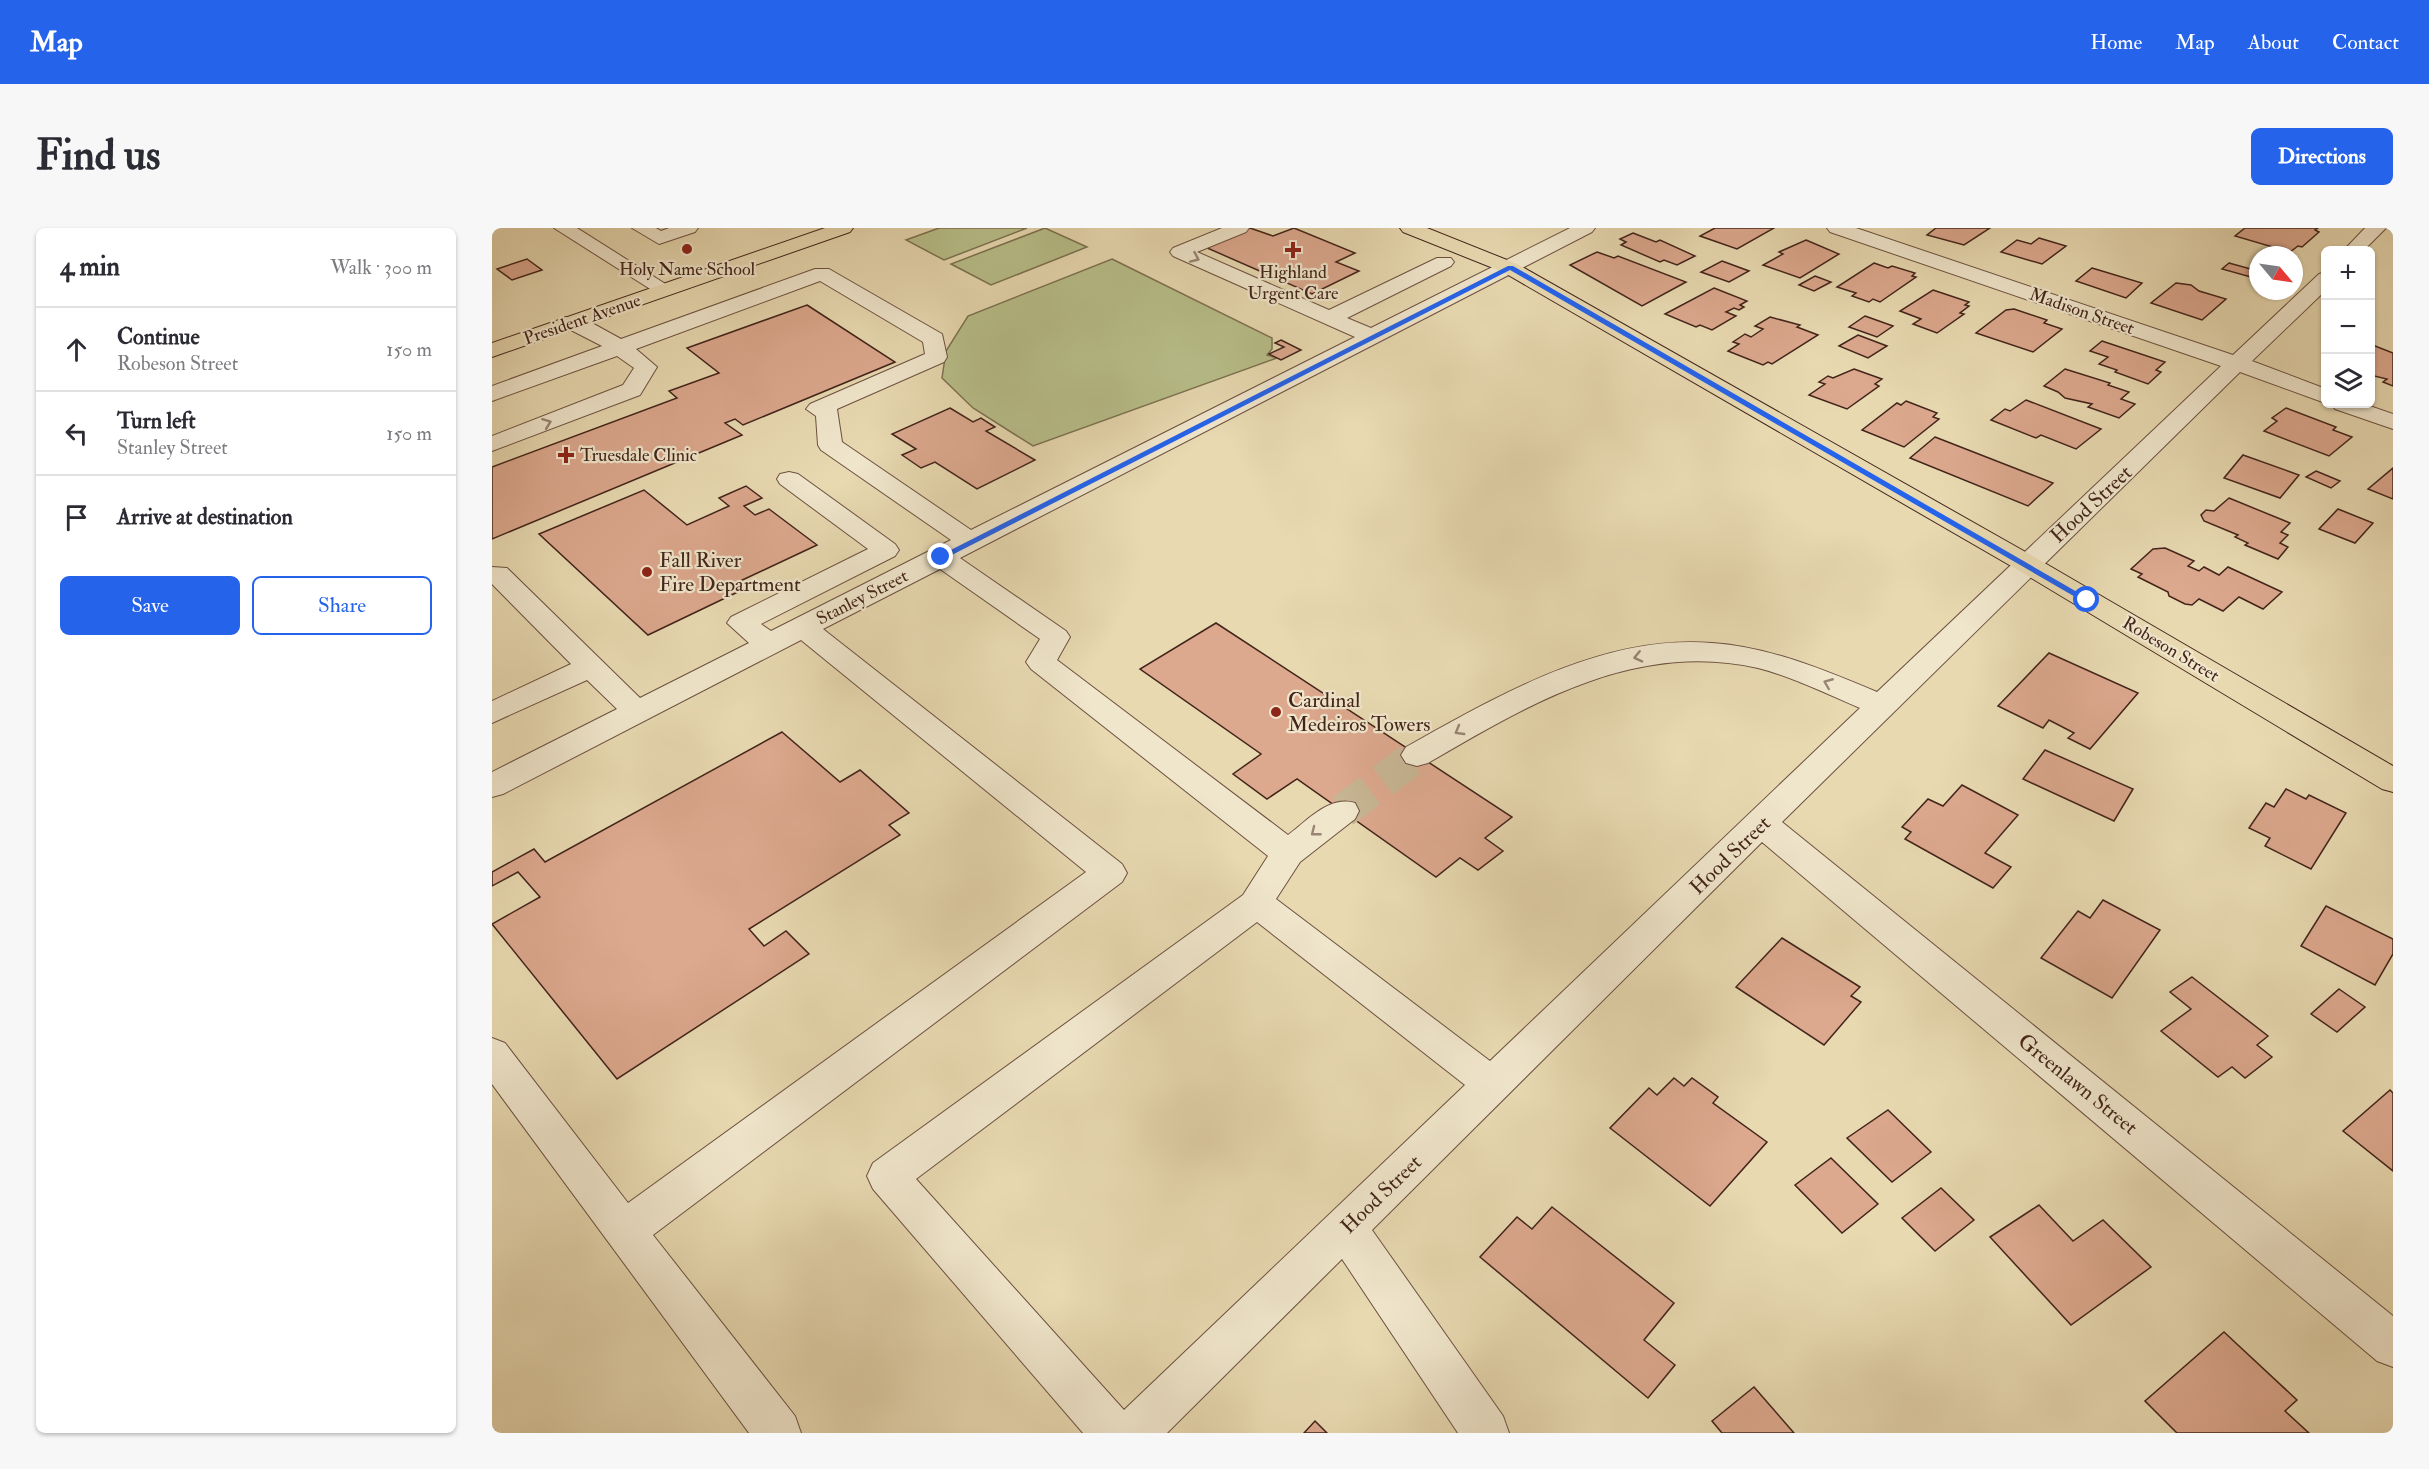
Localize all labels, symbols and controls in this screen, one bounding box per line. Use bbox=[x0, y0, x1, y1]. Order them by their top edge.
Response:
text: Map bbox=[30, 25, 83, 60]
text: Home bbox=[2090, 29, 2142, 56]
text: Map bbox=[2175, 29, 2215, 56]
text: About bbox=[2248, 29, 2299, 56]
text: Contact bbox=[2332, 29, 2399, 56]
button: Directions bbox=[2251, 128, 2393, 185]
text: Find us bbox=[36, 130, 160, 182]
marker: Highland Urgent Care bbox=[1284, 241, 1302, 259]
marker: Holy Name School bbox=[680, 242, 694, 256]
north arrow bbox=[2249, 246, 2303, 300]
map controls bbox=[2321, 246, 2375, 408]
button: + bbox=[2321, 246, 2375, 300]
text: 4 min bbox=[60, 251, 120, 283]
one-way arrow bbox=[1188, 251, 1199, 263]
text: Walk · 300 m bbox=[330, 255, 432, 280]
place label: Holy Name School bbox=[619, 258, 755, 281]
place label: Highland Urgent Care bbox=[1247, 261, 1339, 305]
street label: Madison Street bbox=[2026, 283, 2138, 340]
street label: President Avenue bbox=[520, 288, 644, 350]
button: − bbox=[2321, 300, 2375, 354]
text: Continue bbox=[117, 323, 200, 351]
icon: ahead bbox=[60, 333, 93, 366]
text: 150 m bbox=[386, 337, 432, 362]
text: Robeson Street bbox=[117, 351, 238, 376]
button: layers bbox=[2321, 354, 2375, 408]
text: Turn left bbox=[117, 407, 196, 435]
icon: left bbox=[60, 417, 93, 450]
one-way arrow bbox=[540, 418, 551, 430]
text: 150 m bbox=[386, 421, 432, 446]
text: Stanley Street bbox=[117, 435, 228, 460]
place label: Truesdale Clinic bbox=[580, 444, 697, 467]
marker: Truesdale Clinic bbox=[557, 446, 575, 464]
street label: Hood Street bbox=[2045, 459, 2138, 549]
icon: arrive bbox=[60, 501, 93, 534]
text: Arrive at destination bbox=[117, 503, 293, 531]
route end bbox=[927, 543, 953, 569]
place label: Fall River Fire Department bbox=[659, 547, 801, 598]
street label: Stanley Street bbox=[813, 564, 912, 630]
marker: Fall River Fire Department bbox=[640, 565, 654, 579]
button: Save bbox=[60, 576, 240, 635]
button: Share bbox=[252, 576, 432, 635]
route start bbox=[2073, 586, 2099, 612]
street label: Robeson Street bbox=[2118, 611, 2224, 687]
one-way arrow bbox=[1633, 649, 1643, 662]
one-way arrow bbox=[1823, 678, 1834, 691]
place label: Cardinal Medeiros Towers bbox=[1288, 687, 1430, 738]
marker: Cardinal Medeiros Towers bbox=[1269, 705, 1283, 719]
one-way arrow bbox=[1455, 724, 1465, 736]
street label: Hood Street bbox=[1684, 810, 1777, 901]
one-way arrow bbox=[1311, 825, 1322, 836]
street label: Greenlawn Street bbox=[2012, 1028, 2143, 1141]
street label: Hood Street bbox=[1335, 1149, 1428, 1240]

